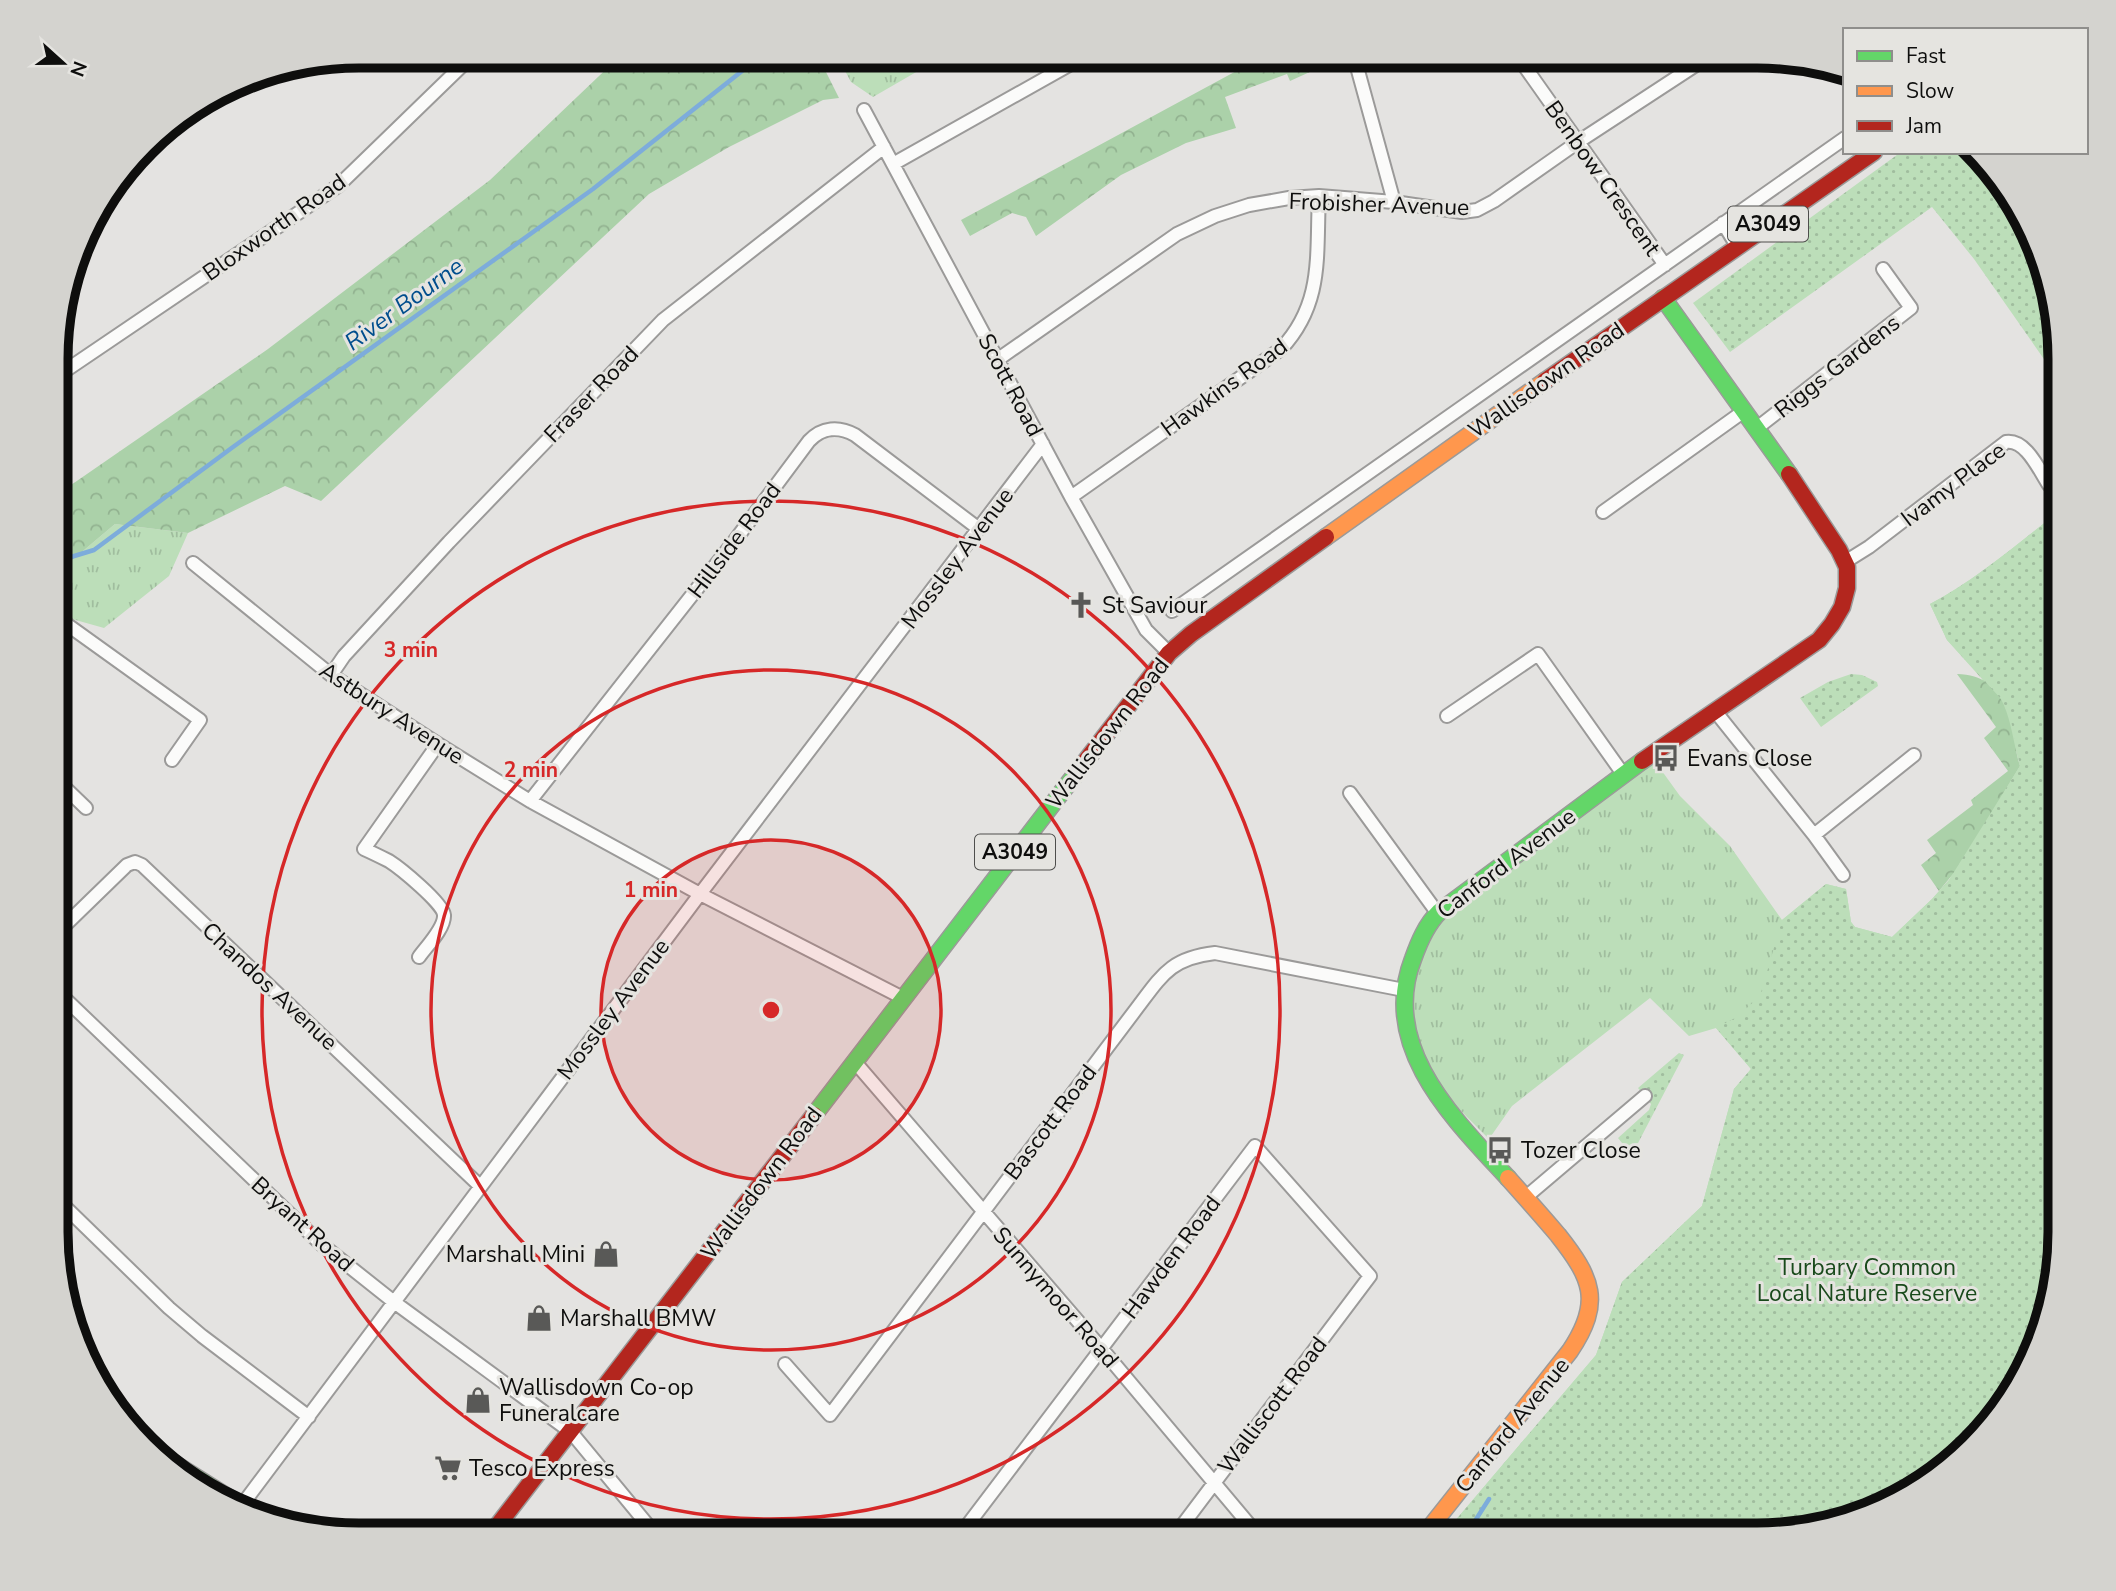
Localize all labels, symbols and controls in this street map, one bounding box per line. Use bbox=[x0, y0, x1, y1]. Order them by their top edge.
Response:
north arrow bbox=[28, 28, 98, 98]
legend bbox=[1843, 28, 2088, 154]
text: Fast bbox=[1906, 42, 1946, 70]
text: N bbox=[63, 57, 93, 80]
text: Slow bbox=[1906, 77, 1955, 105]
street label: Benbow Crescent bbox=[1537, 95, 1668, 263]
text: Jam bbox=[1905, 112, 1942, 140]
street label: Bloxworth Road bbox=[197, 167, 352, 288]
street label: Frobisher Avenue bbox=[1288, 186, 1470, 223]
road number: A3049 bbox=[1728, 206, 1808, 242]
water label: River Bourne bbox=[338, 250, 470, 358]
street label: Riggs Gardens bbox=[1768, 308, 1907, 425]
street label: Wallisdown Road bbox=[1462, 315, 1631, 446]
street label: Scott Road bbox=[970, 328, 1051, 442]
street label: Hawkins Road bbox=[1155, 331, 1294, 444]
street label: Fraser Road bbox=[537, 339, 645, 450]
street label: Ivamy Place bbox=[1895, 435, 2012, 534]
street label: Hillside Road bbox=[681, 476, 788, 605]
street label: Mossley Avenue bbox=[894, 481, 1021, 635]
church icon: St Saviour bbox=[1066, 590, 1096, 620]
place label: St Saviour bbox=[1102, 590, 1208, 621]
text: 3 min bbox=[384, 636, 438, 664]
street label: Wallisdown Road bbox=[1039, 651, 1176, 815]
street label: Astbury Avenue bbox=[313, 655, 470, 772]
bus stop icon: Evans Close bbox=[1651, 743, 1681, 773]
place label: Evans Close bbox=[1687, 743, 1812, 774]
text: 2 min bbox=[504, 756, 558, 784]
street label: Canford Avenue bbox=[1431, 801, 1582, 926]
road number: A3049 bbox=[975, 834, 1055, 870]
text: 1 min bbox=[624, 876, 678, 904]
street label: Chandos Avenue bbox=[195, 915, 344, 1057]
street label: Mossley Avenue bbox=[550, 932, 677, 1086]
centre of rings bbox=[759, 998, 783, 1022]
street label: Bascott Road bbox=[997, 1058, 1104, 1186]
street label: Wallisdown Road bbox=[694, 1100, 829, 1266]
bus stop icon: Tozer Close bbox=[1485, 1135, 1515, 1165]
place label: Tozer Close bbox=[1521, 1135, 1641, 1166]
street label: Bryant Road bbox=[244, 1170, 361, 1279]
street label: Hawden Road bbox=[1115, 1189, 1228, 1325]
street label: Sunnymoor Road bbox=[986, 1220, 1126, 1375]
place label: Marshall Mini bbox=[446, 1239, 585, 1270]
shop icon: Marshall Mini bbox=[591, 1239, 621, 1269]
park label: Turbary Common Local Nature Reserve bbox=[1757, 1252, 1977, 1309]
shop icon: Marshall BMW bbox=[524, 1303, 554, 1333]
place label: Marshall BMW bbox=[560, 1303, 716, 1334]
street label: Walliscott Road bbox=[1211, 1330, 1334, 1480]
street label: Canford Avenue bbox=[1448, 1351, 1577, 1500]
place label: Wallisdown Co-op Funeralcare bbox=[499, 1372, 694, 1429]
shop icon: Wallisdown Co-op Funeralcare bbox=[463, 1385, 493, 1415]
supermarket icon: Tesco Express bbox=[433, 1453, 463, 1483]
place label: Tesco Express bbox=[469, 1453, 615, 1484]

